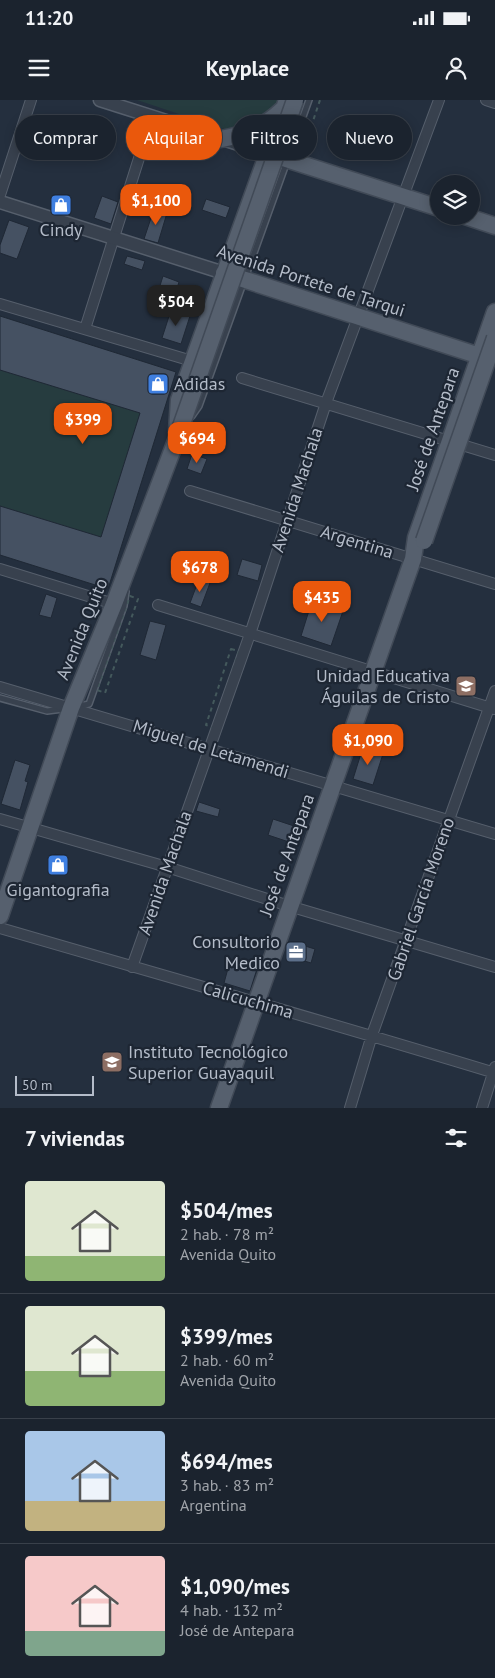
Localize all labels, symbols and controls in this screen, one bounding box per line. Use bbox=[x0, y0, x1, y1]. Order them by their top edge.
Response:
text: 11:20 bbox=[25, 6, 73, 30]
icon: menu bbox=[25, 54, 53, 82]
text: Keyplace bbox=[206, 54, 289, 82]
icon: person bbox=[442, 54, 470, 82]
chip: Comprar bbox=[15, 115, 116, 160]
chip: Alquilar bbox=[126, 115, 222, 160]
chip: Filtros bbox=[232, 115, 317, 160]
chip: Nuevo bbox=[327, 115, 412, 160]
map controls bbox=[430, 175, 480, 225]
button: layers bbox=[430, 175, 480, 225]
pin: $1,100 bbox=[115, 184, 197, 226]
text: $1,100 bbox=[131, 190, 181, 210]
shop icon: Cindy bbox=[49, 193, 73, 217]
place label: Cindy bbox=[39, 218, 83, 241]
street label: Avenida Portete de Tarqui bbox=[214, 239, 408, 322]
pin: $504 bbox=[146, 284, 206, 327]
text: $504 bbox=[158, 291, 194, 311]
street label: José de Antepara bbox=[400, 364, 464, 494]
shop icon: Adidas bbox=[146, 372, 170, 396]
place label: Adidas bbox=[174, 372, 225, 395]
pin: $399 bbox=[53, 402, 113, 445]
text: $399 bbox=[65, 409, 101, 429]
pin: $694 bbox=[167, 422, 227, 464]
street label: Avenida Machala bbox=[266, 425, 328, 555]
text: $694 bbox=[179, 428, 215, 448]
street label: Argentina bbox=[318, 520, 396, 563]
pin: $678 bbox=[170, 550, 230, 593]
text: $678 bbox=[182, 557, 218, 577]
street label: Avenida Quito bbox=[51, 574, 112, 683]
pin: $435 bbox=[292, 580, 352, 623]
text: $435 bbox=[304, 587, 340, 607]
place label: Unidad Educativa Águilas de Cristo bbox=[316, 664, 450, 708]
school or university icon: Unidad Educativa Águilas de Cristo bbox=[454, 674, 478, 698]
street label: Miguel de Letamendi bbox=[130, 714, 292, 783]
pin: $1,090 bbox=[327, 724, 409, 766]
text: $1,090 bbox=[343, 730, 393, 750]
street label: José de Antepara bbox=[253, 790, 319, 920]
street label: Avenida Machala bbox=[133, 808, 197, 938]
street label: Gabriel García Moreno bbox=[382, 814, 459, 984]
shop icon: Gigantografia bbox=[46, 853, 70, 877]
place label: Gigantografia bbox=[6, 878, 110, 901]
place label: Consultorio Medico bbox=[192, 930, 280, 974]
office icon: Consultorio Medico bbox=[284, 940, 308, 964]
street label: Calicuchima bbox=[200, 976, 296, 1023]
place label: Instituto Tecnológico Superior Guayaquil bbox=[128, 1040, 288, 1084]
school or university icon: Instituto Tecnológico Superior Guayaquil bbox=[100, 1050, 124, 1074]
scale bar bbox=[15, 1073, 94, 1096]
text: 50 m bbox=[22, 1076, 52, 1094]
icon: filters bbox=[442, 1124, 470, 1152]
text: 7 viviendas bbox=[25, 1125, 125, 1152]
text: $504/mes bbox=[180, 1197, 273, 1224]
icon: home bbox=[65, 1201, 125, 1261]
text: 2 hab. · 78 m² bbox=[180, 1224, 274, 1244]
text: Avenida Quito bbox=[180, 1244, 276, 1264]
text: $399/mes bbox=[180, 1323, 273, 1350]
icon: home bbox=[65, 1326, 125, 1386]
text: 2 hab. · 60 m² bbox=[180, 1350, 274, 1370]
text: Avenida Quito bbox=[180, 1370, 276, 1390]
text: $694/mes bbox=[180, 1448, 273, 1475]
icon: home bbox=[65, 1451, 125, 1511]
text: 3 hab. · 83 m² bbox=[180, 1475, 274, 1495]
text: Argentina bbox=[180, 1495, 247, 1515]
text: $1,090/mes bbox=[180, 1573, 290, 1600]
icon: home bbox=[65, 1576, 125, 1636]
text: 4 hab. · 132 m² bbox=[180, 1600, 283, 1620]
text: José de Antepara bbox=[180, 1620, 294, 1640]

